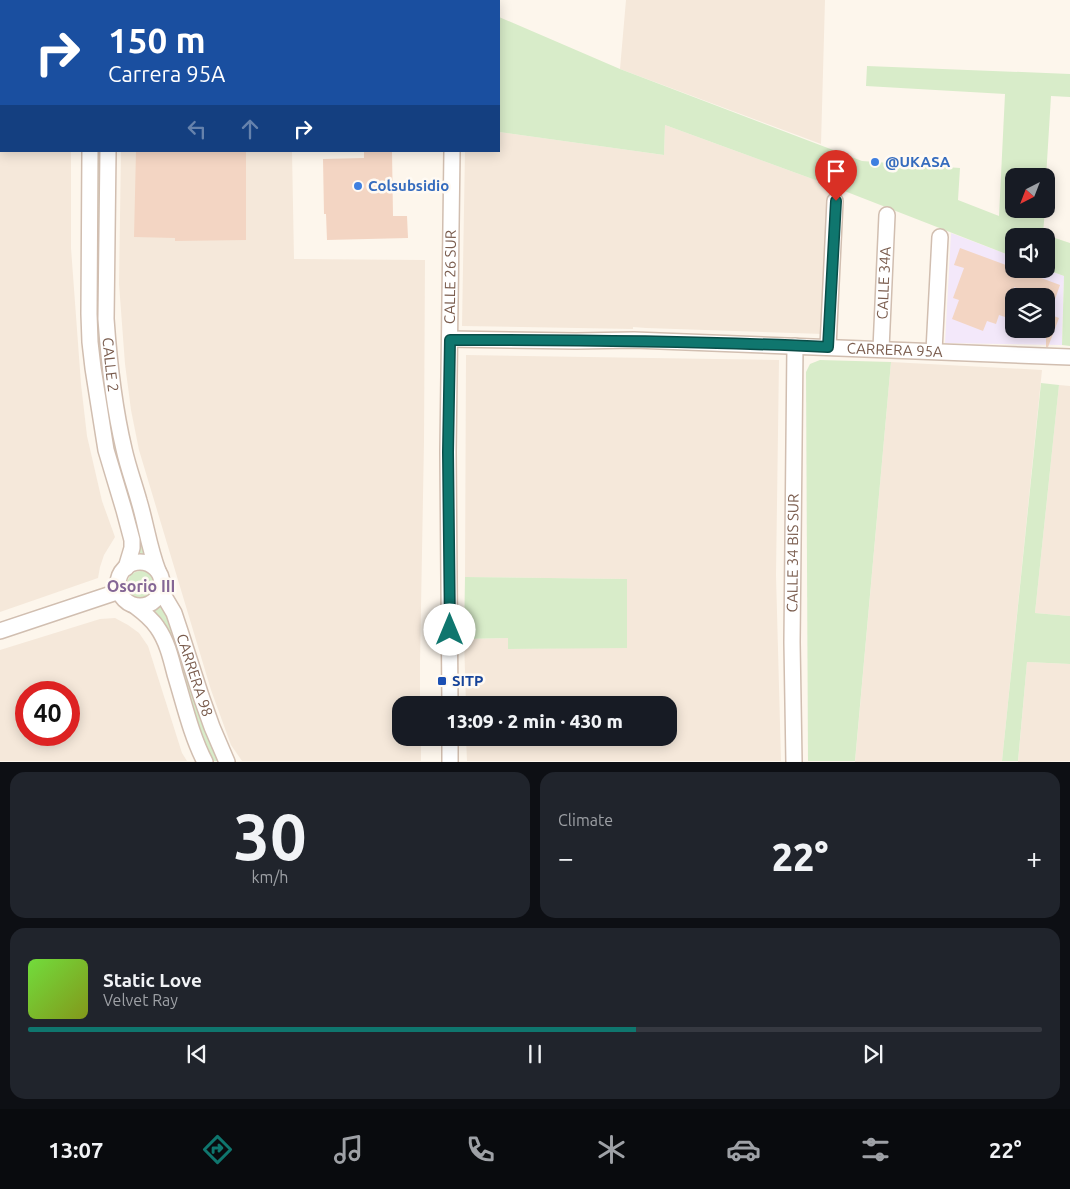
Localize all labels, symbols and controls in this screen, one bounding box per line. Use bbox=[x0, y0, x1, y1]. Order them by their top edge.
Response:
icon: right bbox=[25, 20, 90, 85]
text: 150 m bbox=[108, 20, 206, 60]
text: Carrera 95A bbox=[108, 61, 225, 86]
icon: left bbox=[183, 115, 211, 143]
icon: ahead bbox=[236, 115, 264, 143]
icon: right bbox=[289, 115, 317, 143]
pin bbox=[815, 150, 857, 201]
place label: @UKASA bbox=[885, 153, 951, 170]
marker: @UKASA bbox=[869, 156, 881, 168]
icon: arrive bbox=[822, 157, 850, 185]
north arrow bbox=[1005, 168, 1055, 218]
map controls bbox=[1005, 168, 1055, 338]
place label: Colsubsidio bbox=[368, 177, 449, 194]
marker: Colsubsidio bbox=[352, 180, 364, 192]
button: sound bbox=[1005, 228, 1055, 278]
street label: CALLE 26 SUR bbox=[441, 230, 459, 324]
street label: CALLE 34A bbox=[873, 246, 894, 320]
button: layers bbox=[1005, 288, 1055, 338]
street label: CALLE 2 bbox=[99, 337, 122, 393]
street label: CARRERA 95A bbox=[846, 339, 943, 360]
street label: CALLE 34 BIS SUR bbox=[783, 493, 802, 613]
district label: Osorio III bbox=[107, 577, 175, 595]
position arrow bbox=[423, 603, 475, 655]
street label: CARRERA 98 bbox=[173, 631, 217, 719]
place label: SITP bbox=[452, 672, 484, 689]
marker: SITP bbox=[436, 675, 448, 687]
speed limit sign: 40 bbox=[15, 681, 80, 746]
text: 13:09 · 2 min · 430 m bbox=[446, 710, 623, 732]
text: 30 bbox=[233, 799, 307, 872]
text: Climate bbox=[558, 811, 613, 829]
text: 22° bbox=[772, 836, 828, 878]
text: − bbox=[558, 842, 574, 873]
text: + bbox=[1026, 842, 1042, 873]
text: km/h bbox=[252, 868, 288, 886]
text: Static Love bbox=[103, 969, 202, 991]
text: Velvet Ray bbox=[103, 991, 178, 1009]
icon: previous bbox=[183, 1040, 211, 1068]
icon: pause bbox=[521, 1040, 549, 1068]
icon: next bbox=[859, 1040, 887, 1068]
icon: directions bbox=[200, 1132, 235, 1167]
icon: music bbox=[331, 1132, 366, 1167]
icon: phone bbox=[463, 1132, 498, 1167]
icon: climate bbox=[594, 1132, 629, 1167]
icon: car bbox=[726, 1132, 761, 1167]
icon: filters bbox=[858, 1132, 893, 1167]
text: 13:07 bbox=[48, 1137, 103, 1162]
text: 22° bbox=[989, 1137, 1022, 1162]

